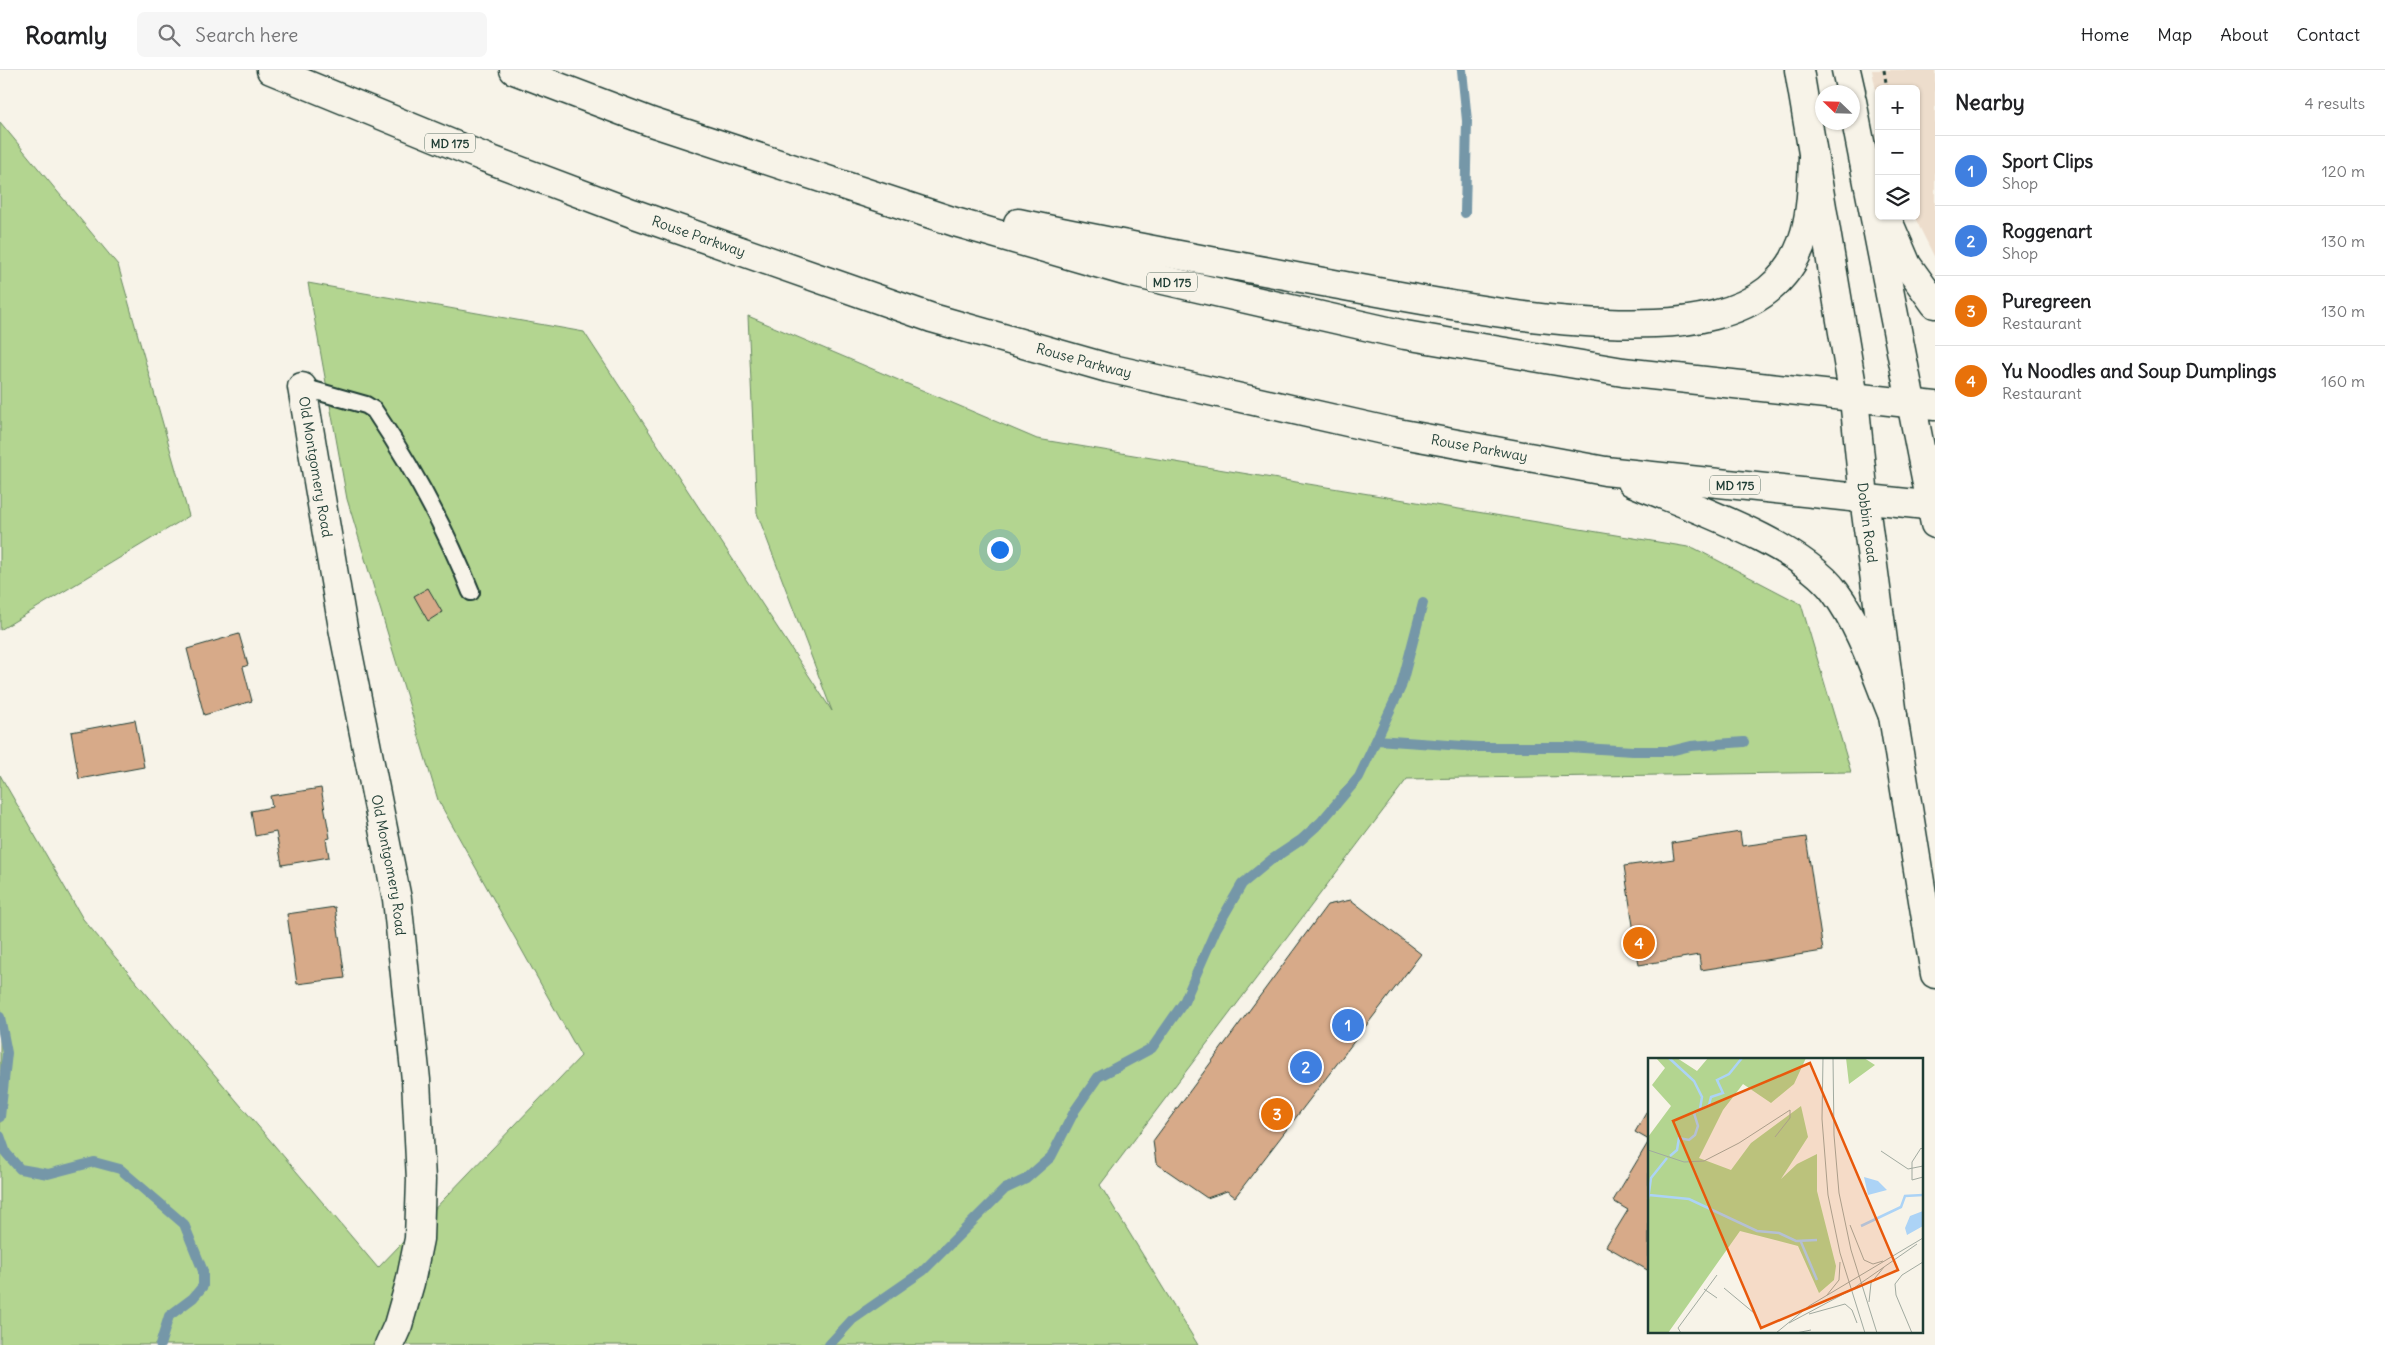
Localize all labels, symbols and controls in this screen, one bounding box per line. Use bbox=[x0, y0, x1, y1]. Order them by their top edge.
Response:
search box bbox=[137, 12, 487, 57]
text: Roamly bbox=[25, 20, 107, 50]
icon: search bbox=[155, 21, 183, 49]
text: Search here bbox=[195, 23, 298, 47]
text: Home bbox=[2081, 23, 2129, 46]
text: Map bbox=[2157, 23, 2192, 46]
text: About bbox=[2220, 23, 2268, 46]
text: Contact bbox=[2296, 23, 2360, 46]
north arrow bbox=[1815, 85, 1860, 130]
map controls bbox=[1875, 85, 1920, 220]
button: + bbox=[1875, 85, 1920, 130]
text: Nearby bbox=[1955, 89, 2025, 116]
text: 4 results bbox=[2304, 93, 2365, 113]
button: − bbox=[1875, 130, 1920, 175]
road number: MD 175 bbox=[425, 134, 475, 152]
text: Sport Clips bbox=[2002, 149, 2093, 173]
text: 1 bbox=[1968, 161, 1974, 181]
text: 120 m bbox=[2322, 161, 2365, 181]
text: Shop bbox=[2002, 173, 2038, 193]
button: layers bbox=[1875, 175, 1920, 220]
street label: Rouse Parkway bbox=[649, 212, 748, 261]
text: Roggenart bbox=[2002, 219, 2092, 243]
text: 2 bbox=[1967, 231, 1975, 251]
text: 130 m bbox=[2321, 231, 2365, 251]
text: Shop bbox=[2002, 243, 2038, 263]
road number: MD 175 bbox=[1147, 272, 1197, 292]
text: Puregreen bbox=[2002, 289, 2091, 313]
text: 3 bbox=[1966, 301, 1976, 321]
text: 130 m bbox=[2321, 301, 2365, 321]
text: Restaurant bbox=[2002, 313, 2082, 333]
street label: Rouse Parkway bbox=[1034, 339, 1133, 382]
text: Yu Noodles and Soup Dumplings bbox=[2002, 359, 2276, 383]
text: 4 bbox=[1966, 371, 1976, 391]
text: 160 m bbox=[2321, 371, 2365, 391]
text: Restaurant bbox=[2002, 383, 2082, 403]
street label: Old Montgomery Road bbox=[295, 395, 336, 539]
street label: Rouse Parkway bbox=[1429, 430, 1529, 466]
road number: MD 175 bbox=[1710, 476, 1760, 494]
street label: Dobbin Road bbox=[1854, 482, 1882, 564]
your location bbox=[987, 537, 1013, 563]
street label: Old Montgomery Road bbox=[367, 793, 410, 936]
pin: 4 bbox=[1623, 924, 1655, 962]
pin: 1 bbox=[1332, 1006, 1364, 1044]
pin: 2 bbox=[1290, 1048, 1322, 1086]
inset map bbox=[1648, 1058, 1922, 1332]
pin: 3 bbox=[1261, 1095, 1293, 1133]

